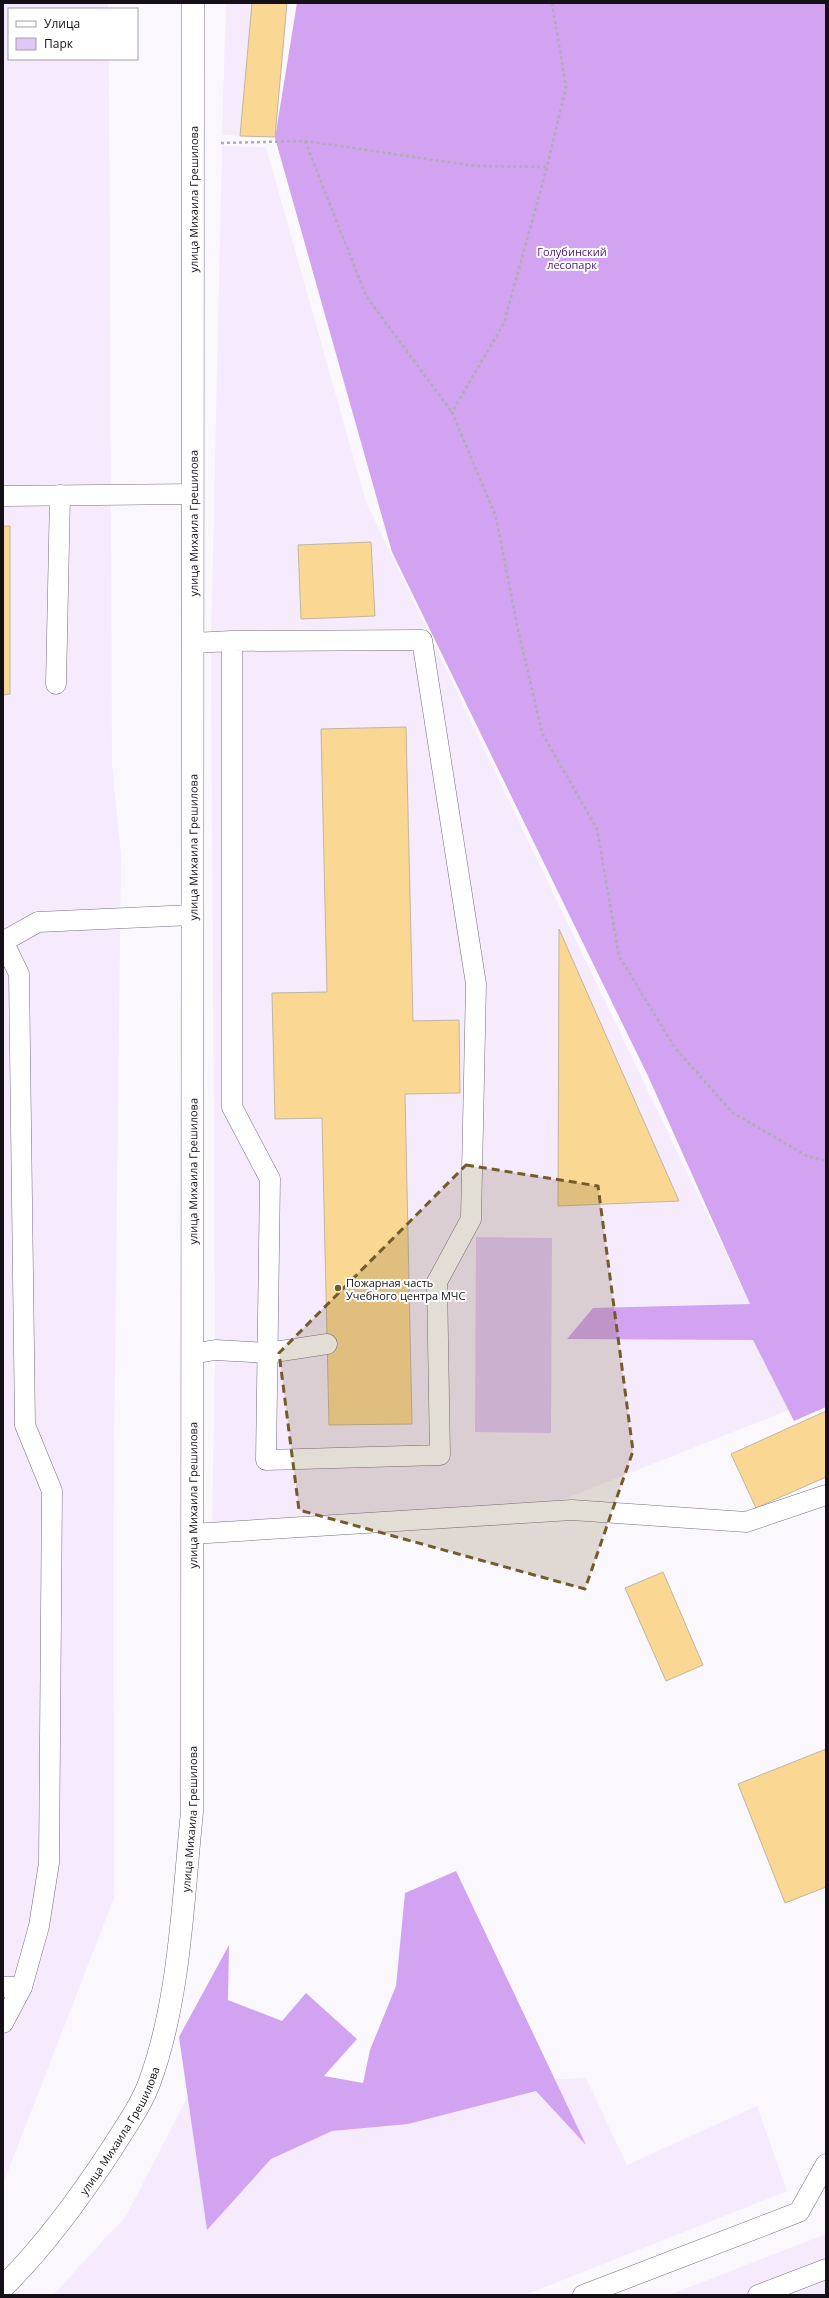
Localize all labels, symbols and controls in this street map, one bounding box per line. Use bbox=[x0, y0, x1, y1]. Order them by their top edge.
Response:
legend bbox=[8, 8, 138, 60]
text: Улица bbox=[44, 15, 80, 32]
text: Парк bbox=[44, 35, 74, 52]
street label: улица Михаила Грешилова bbox=[185, 126, 200, 273]
park label: Голубинский лесопарк bbox=[537, 244, 607, 272]
street label: улица Михаила Грешилова bbox=[185, 450, 200, 597]
street label: улица Михаила Грешилова bbox=[185, 774, 200, 921]
street label: улица Михаила Грешилова bbox=[185, 1098, 200, 1245]
place label: Пожарная часть Учебного центра МЧС bbox=[346, 1275, 465, 1303]
marker: Пожарная часть Учебного центра МЧС bbox=[333, 1283, 343, 1293]
street label: улица Михаила Грешилова bbox=[185, 1422, 200, 1569]
street label: улица Михаила Грешилова bbox=[177, 1746, 200, 1893]
street label: улица Михаила Грешилова bbox=[76, 2064, 162, 2197]

